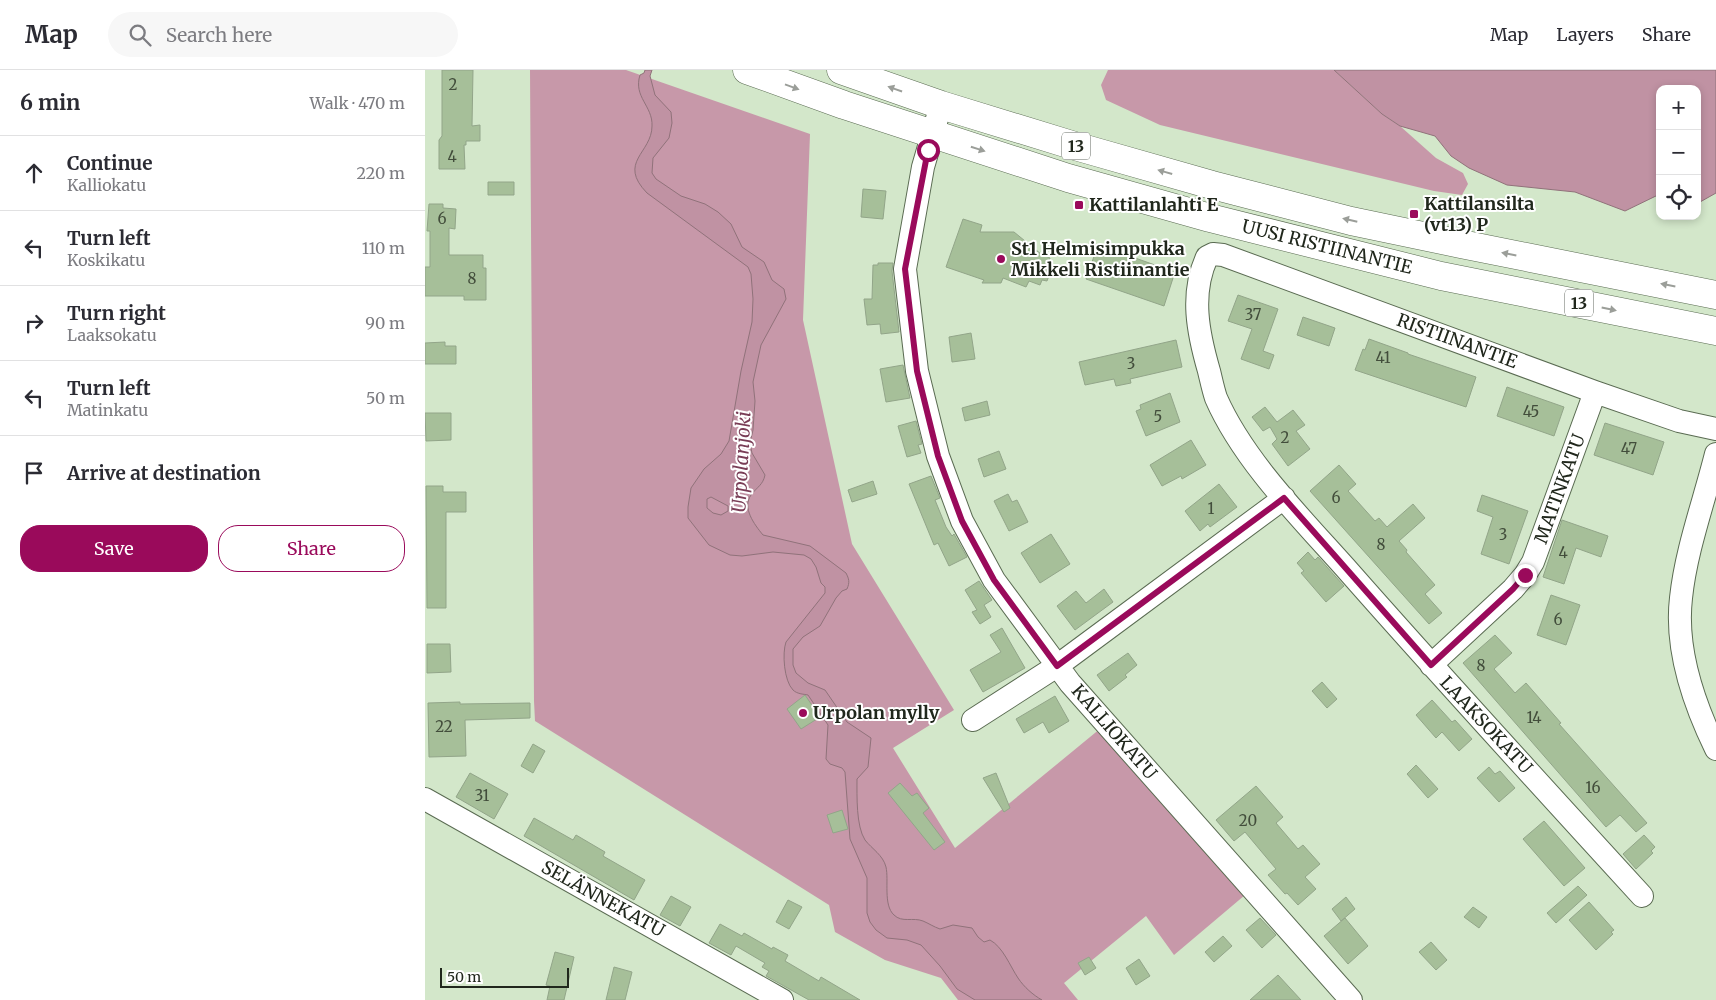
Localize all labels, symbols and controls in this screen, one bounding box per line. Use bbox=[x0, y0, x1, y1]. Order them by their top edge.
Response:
search box bbox=[108, 12, 458, 57]
text: Map bbox=[25, 19, 78, 50]
icon: search bbox=[126, 21, 154, 49]
text: Search here bbox=[166, 23, 272, 47]
text: Map bbox=[1490, 23, 1528, 46]
text: Layers bbox=[1556, 23, 1614, 46]
text: Share bbox=[1642, 23, 1691, 46]
house number: 2 bbox=[449, 75, 458, 94]
one-way arrow bbox=[785, 83, 800, 91]
one-way arrow bbox=[887, 85, 902, 93]
map controls bbox=[1656, 85, 1701, 220]
button: + bbox=[1656, 85, 1701, 130]
text: 6 min bbox=[20, 89, 80, 116]
text: Walk · 470 m bbox=[310, 93, 405, 113]
button: − bbox=[1656, 130, 1701, 175]
road number: 13 bbox=[1062, 132, 1090, 160]
route start bbox=[917, 139, 940, 162]
one-way arrow bbox=[971, 145, 986, 153]
house number: 4 bbox=[447, 147, 457, 166]
text: Continue bbox=[67, 151, 153, 175]
icon: ahead bbox=[20, 159, 48, 187]
text: 220 m bbox=[357, 163, 405, 183]
one-way arrow bbox=[1158, 167, 1173, 175]
text: Kalliokatu bbox=[67, 175, 146, 195]
button: locate bbox=[1656, 175, 1701, 220]
place label: Kattilansilta (vt13) P bbox=[1424, 192, 1534, 236]
place label: Kattilanlahti E bbox=[1089, 193, 1219, 216]
marker: Kattilanlahti E bbox=[1073, 199, 1085, 211]
marker: Kattilansilta (vt13) P bbox=[1408, 208, 1420, 220]
house number: 6 bbox=[437, 209, 447, 228]
street label: UUSI RISTIINANTIE bbox=[1239, 214, 1415, 279]
one-way arrow bbox=[1342, 216, 1357, 224]
text: Turn left bbox=[67, 226, 151, 250]
icon: left bbox=[20, 234, 48, 262]
place label: St1 Helmisimpukka Mikkeli Ristiinantie bbox=[1011, 237, 1190, 281]
text: 110 m bbox=[362, 238, 405, 258]
text: Koskikatu bbox=[67, 250, 145, 270]
one-way arrow bbox=[1501, 250, 1516, 258]
marker: St1 Helmisimpukka Mikkeli Ristiinantie bbox=[995, 253, 1007, 265]
house number: 8 bbox=[468, 269, 477, 288]
one-way arrow bbox=[1660, 281, 1676, 289]
road number: 13 bbox=[1565, 290, 1593, 317]
text: Turn right bbox=[67, 301, 166, 325]
house number: 37 bbox=[1245, 305, 1262, 324]
one-way arrow bbox=[1602, 306, 1618, 314]
street label: RISTIINANTIE bbox=[1394, 308, 1521, 373]
icon: right bbox=[20, 309, 48, 337]
text: 90 m bbox=[365, 313, 405, 333]
text: Laaksokatu bbox=[67, 325, 157, 345]
house number: 41 bbox=[1376, 348, 1391, 367]
house number: 3 bbox=[1127, 354, 1135, 373]
text: Turn left bbox=[67, 376, 151, 400]
icon: left bbox=[20, 384, 48, 412]
text: 50 m bbox=[366, 388, 405, 408]
text: Matinkatu bbox=[67, 400, 148, 420]
house number: 45 bbox=[1523, 402, 1539, 421]
house number: 5 bbox=[1154, 407, 1162, 426]
water label: Urpolanjoki bbox=[726, 411, 756, 513]
house number: 2 bbox=[1281, 428, 1290, 447]
street label: MATINKATU bbox=[1529, 430, 1590, 547]
house number: 47 bbox=[1621, 439, 1638, 458]
icon: arrive bbox=[20, 459, 48, 487]
text: Arrive at destination bbox=[67, 461, 261, 485]
house number: 6 bbox=[1331, 488, 1341, 507]
house number: 1 bbox=[1208, 499, 1215, 518]
button: Save bbox=[20, 525, 208, 572]
button: Share bbox=[218, 525, 405, 572]
house number: 3 bbox=[1499, 525, 1507, 544]
house number: 8 bbox=[1377, 535, 1386, 554]
house number: 4 bbox=[1558, 543, 1568, 562]
route end bbox=[1514, 564, 1537, 587]
house number: 6 bbox=[1553, 610, 1563, 629]
house number: 8 bbox=[1477, 656, 1486, 675]
street label: LAAKSOKATU bbox=[1435, 671, 1538, 779]
street label: KALLIOKATU bbox=[1067, 679, 1162, 785]
place label: Urpolan mylly bbox=[813, 701, 940, 724]
marker: Urpolan mylly bbox=[797, 707, 809, 719]
house number: 14 bbox=[1526, 708, 1542, 727]
house number: 22 bbox=[435, 717, 453, 736]
house number: 16 bbox=[1585, 778, 1601, 797]
house number: 31 bbox=[475, 786, 490, 805]
house number: 20 bbox=[1239, 811, 1257, 830]
street label: SELÄNNEKATU bbox=[538, 855, 669, 942]
scale bar bbox=[440, 965, 569, 988]
text: 50 m bbox=[447, 968, 481, 986]

